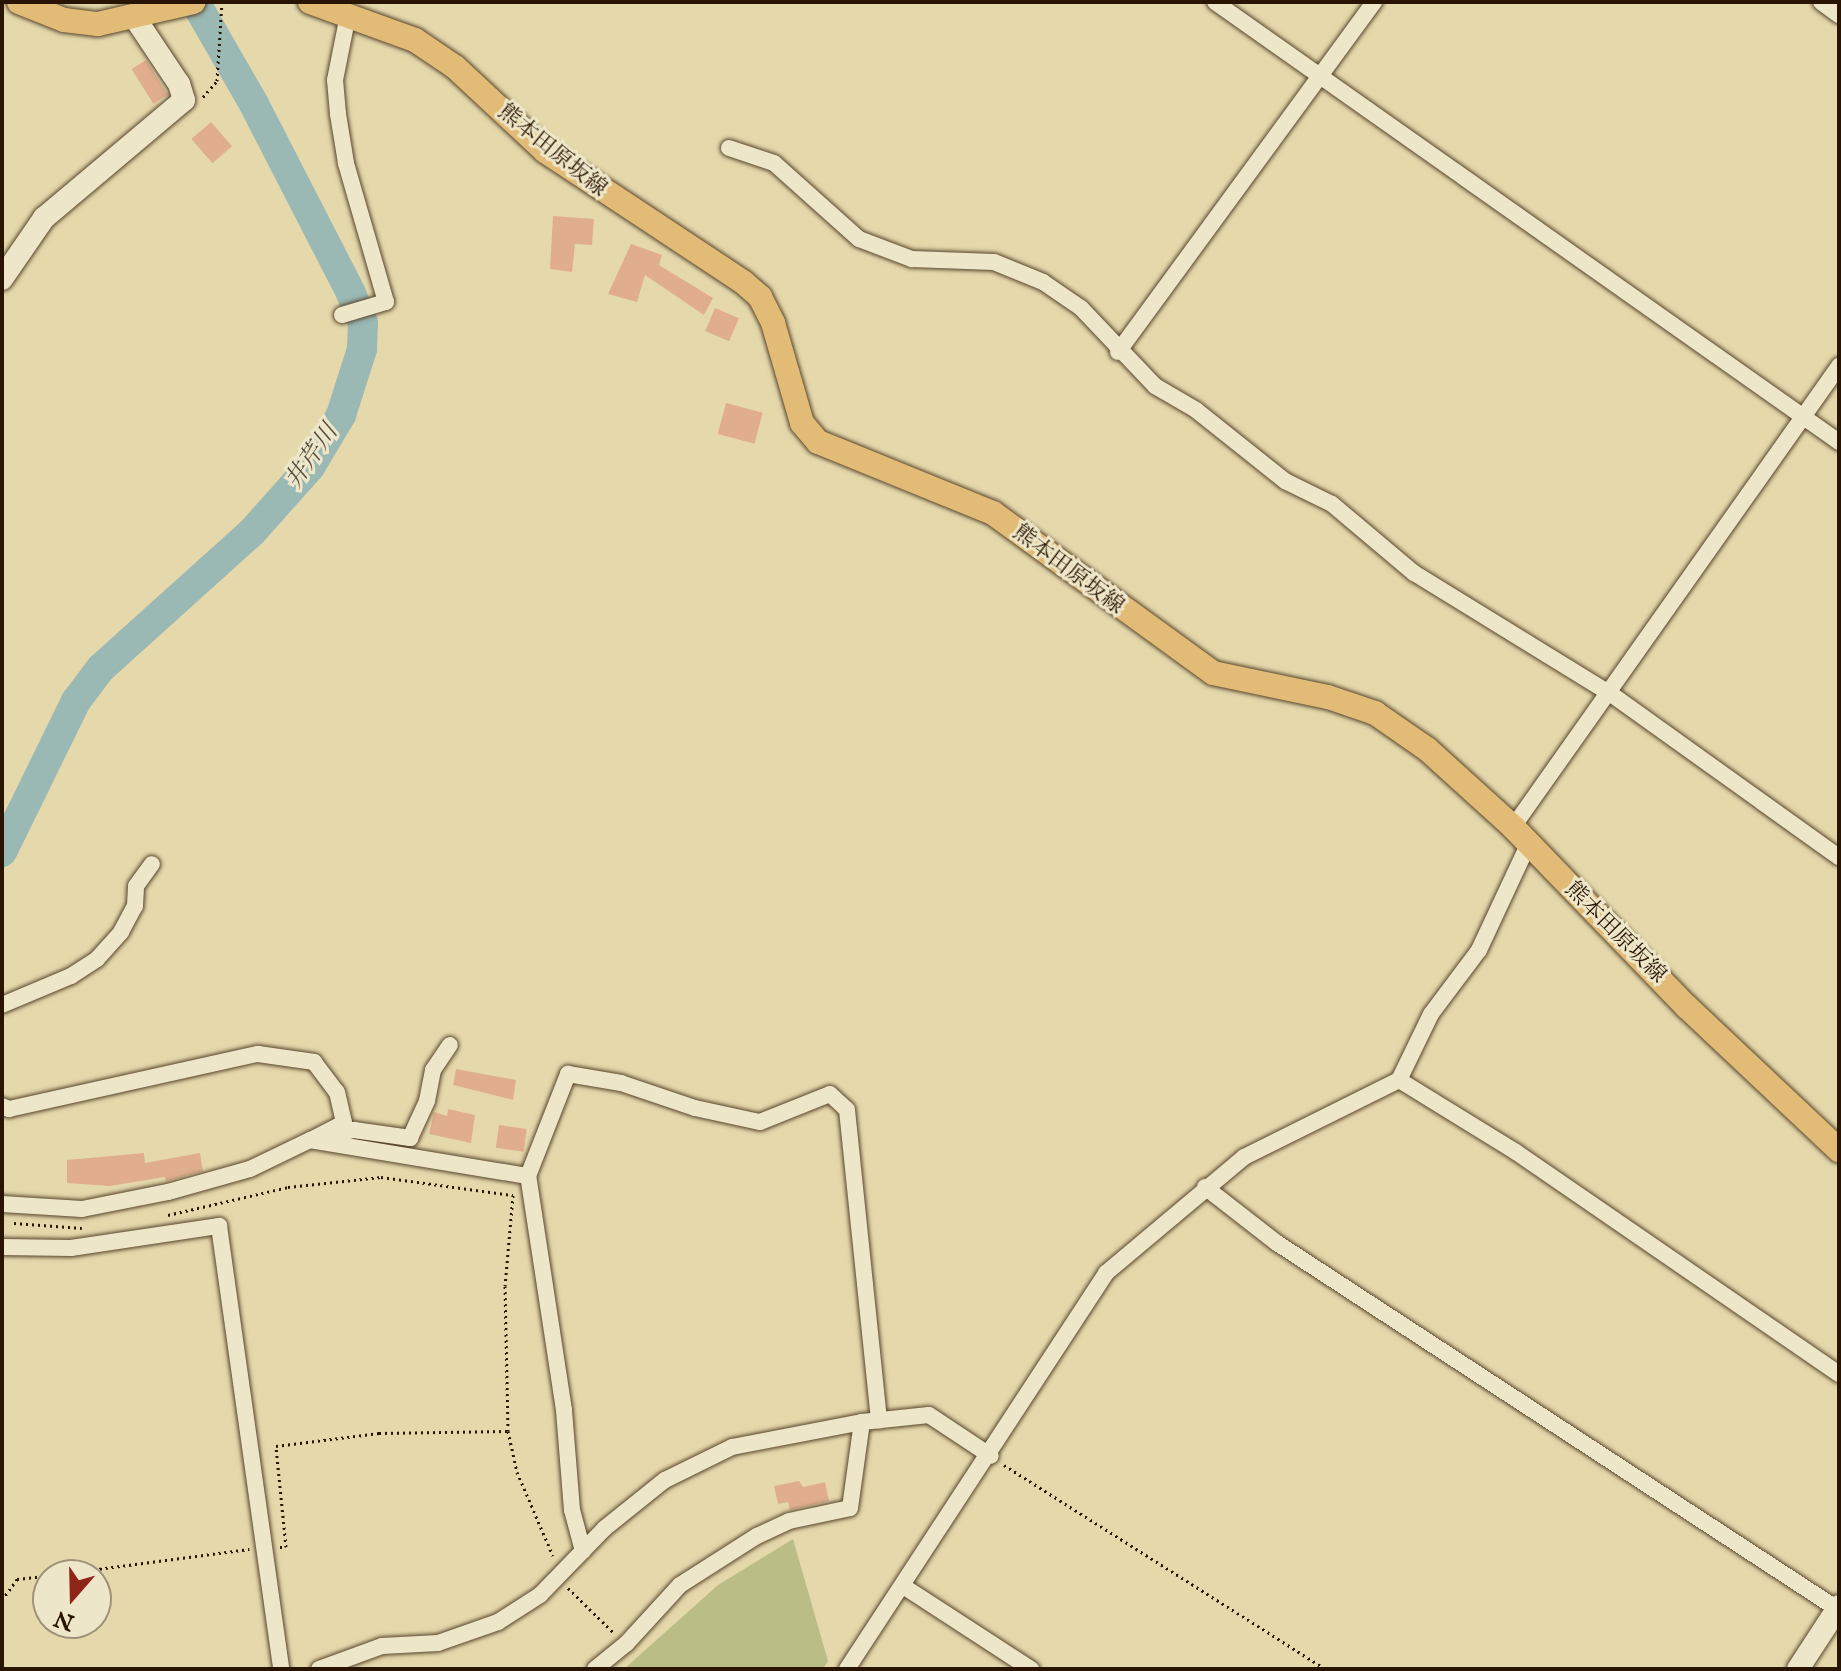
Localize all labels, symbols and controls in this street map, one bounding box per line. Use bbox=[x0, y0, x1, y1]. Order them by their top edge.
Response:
street label: 熊本田原坂線 bbox=[492, 99, 612, 203]
water label: 井芹川 bbox=[280, 419, 344, 495]
street label: 熊本田原坂線 bbox=[1007, 520, 1129, 620]
street label: 熊本田原坂線 bbox=[1559, 877, 1671, 989]
north arrow bbox=[32, 1559, 112, 1639]
text: N bbox=[51, 1603, 78, 1636]

